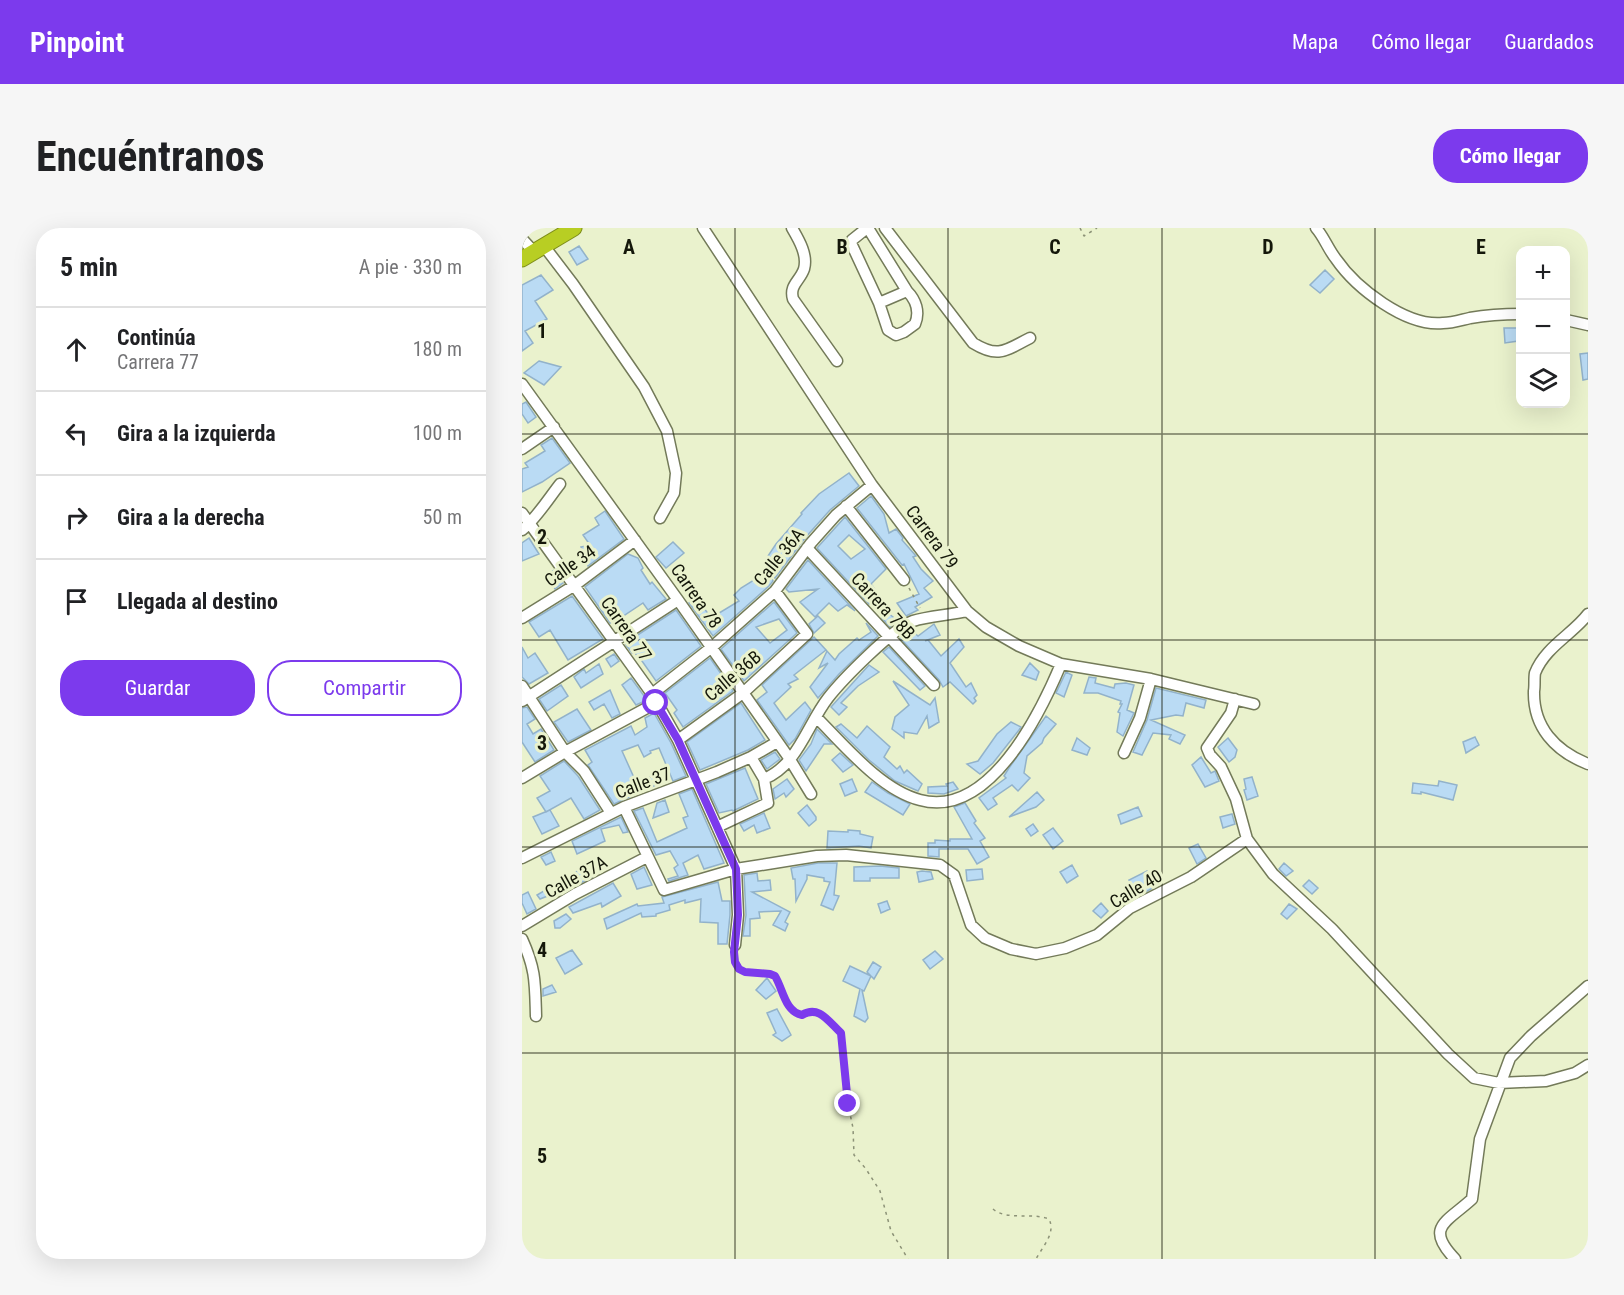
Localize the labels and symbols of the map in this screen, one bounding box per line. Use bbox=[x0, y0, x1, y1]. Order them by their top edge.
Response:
text: A bbox=[623, 235, 635, 259]
text: B bbox=[836, 235, 848, 259]
text: C bbox=[1049, 235, 1061, 259]
text: D bbox=[1262, 235, 1274, 259]
text: E bbox=[1476, 235, 1486, 259]
text: 1 bbox=[537, 319, 547, 343]
street label: Carrera 79 bbox=[902, 501, 963, 572]
street label: Calle 36A bbox=[749, 523, 808, 590]
text: 2 bbox=[537, 525, 547, 549]
street label: Calle 34 bbox=[540, 540, 599, 591]
street label: Carrera 78 bbox=[667, 559, 726, 632]
street label: Carrera 78B bbox=[847, 568, 920, 643]
street label: Carrera 77 bbox=[597, 592, 656, 665]
street label: Calle 36B bbox=[700, 646, 765, 705]
route start bbox=[642, 689, 668, 715]
text: 3 bbox=[537, 731, 547, 755]
street label: Calle 37 bbox=[612, 762, 673, 803]
street label: Calle 37A bbox=[541, 851, 611, 902]
street label: Calle 40 bbox=[1106, 865, 1166, 912]
text: 4 bbox=[537, 938, 547, 962]
route end bbox=[834, 1090, 860, 1116]
text: 5 bbox=[537, 1144, 547, 1168]

